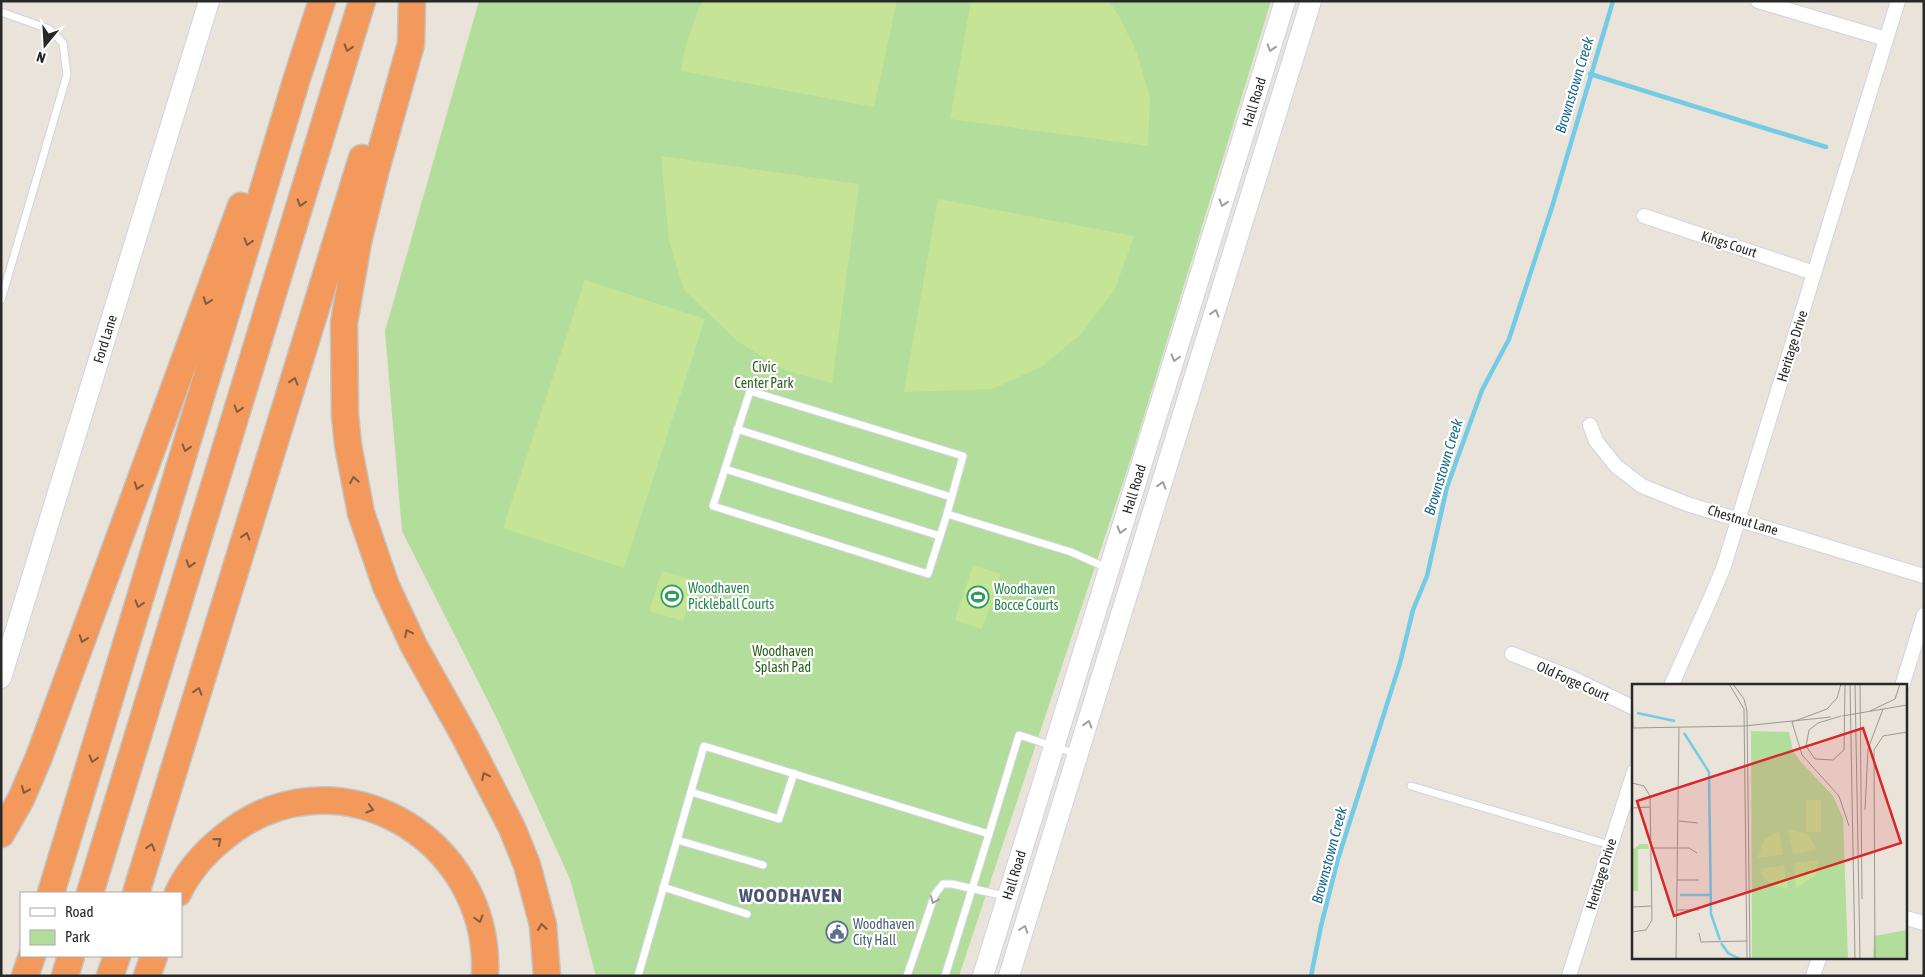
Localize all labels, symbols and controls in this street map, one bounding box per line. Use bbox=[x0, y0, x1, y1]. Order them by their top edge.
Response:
north arrow bbox=[20, 20, 70, 70]
water label: Brownstown Creek bbox=[1551, 35, 1597, 135]
one-way arrow bbox=[344, 43, 354, 52]
one-way arrow bbox=[1266, 43, 1276, 51]
text: N bbox=[35, 48, 47, 66]
street label: Hall Road bbox=[1239, 75, 1269, 129]
one-way arrow bbox=[1218, 198, 1228, 207]
one-way arrow bbox=[297, 199, 307, 207]
street label: Kings Court bbox=[1699, 228, 1759, 260]
one-way arrow bbox=[243, 237, 253, 245]
one-way arrow bbox=[203, 296, 213, 305]
street label: Heritage Drive bbox=[1774, 308, 1810, 384]
one-way arrow bbox=[1209, 310, 1219, 318]
street label: Ford Lane bbox=[90, 313, 120, 365]
one-way arrow bbox=[1170, 354, 1180, 362]
park label: Civic Center Park bbox=[734, 359, 794, 391]
one-way arrow bbox=[288, 377, 298, 385]
one-way arrow bbox=[234, 404, 244, 413]
water label: Brownstown Creek bbox=[1420, 417, 1466, 517]
one-way arrow bbox=[182, 443, 192, 451]
street label: Hall Road bbox=[1119, 462, 1149, 516]
one-way arrow bbox=[350, 476, 360, 485]
one-way arrow bbox=[134, 481, 144, 490]
one-way arrow bbox=[1156, 481, 1166, 490]
street label: Chestnut Lane bbox=[1706, 502, 1780, 538]
one-way arrow bbox=[1117, 526, 1127, 534]
one-way arrow bbox=[240, 532, 250, 541]
one-way arrow bbox=[186, 560, 196, 568]
place label: Woodhaven Pickleball Courts bbox=[688, 580, 774, 612]
place label: Woodhaven Bocce Courts bbox=[994, 581, 1059, 613]
sports icon: Woodhaven Pickleball Courts bbox=[660, 584, 684, 608]
sports icon: Woodhaven Bocce Courts bbox=[966, 585, 990, 609]
one-way arrow bbox=[135, 599, 145, 607]
one-way arrow bbox=[404, 629, 414, 638]
one-way arrow bbox=[79, 634, 89, 643]
park label: Woodhaven Splash Pad bbox=[752, 643, 814, 675]
street label: Old Forge Court bbox=[1534, 658, 1612, 704]
inset map bbox=[1632, 684, 1908, 960]
one-way arrow bbox=[193, 688, 203, 696]
one-way arrow bbox=[1082, 720, 1092, 729]
one-way arrow bbox=[88, 754, 98, 763]
one-way arrow bbox=[481, 773, 491, 782]
one-way arrow bbox=[20, 785, 31, 794]
one-way arrow bbox=[365, 803, 373, 813]
water label: Brownstown Creek bbox=[1308, 804, 1350, 905]
street label: Heritage Drive bbox=[1583, 836, 1619, 912]
one-way arrow bbox=[212, 839, 221, 847]
one-way arrow bbox=[145, 843, 155, 851]
street label: Hall Road bbox=[999, 848, 1029, 902]
district label: WOODHAVEN bbox=[738, 884, 843, 906]
legend bbox=[20, 892, 182, 957]
one-way arrow bbox=[929, 895, 940, 904]
text: Road bbox=[65, 903, 94, 920]
one-way arrow bbox=[473, 915, 484, 923]
place label: Woodhaven City Hall bbox=[853, 916, 915, 948]
public building icon: Woodhaven City Hall bbox=[825, 920, 849, 944]
one-way arrow bbox=[537, 923, 548, 931]
one-way arrow bbox=[1018, 926, 1028, 934]
text: Park bbox=[65, 928, 90, 945]

